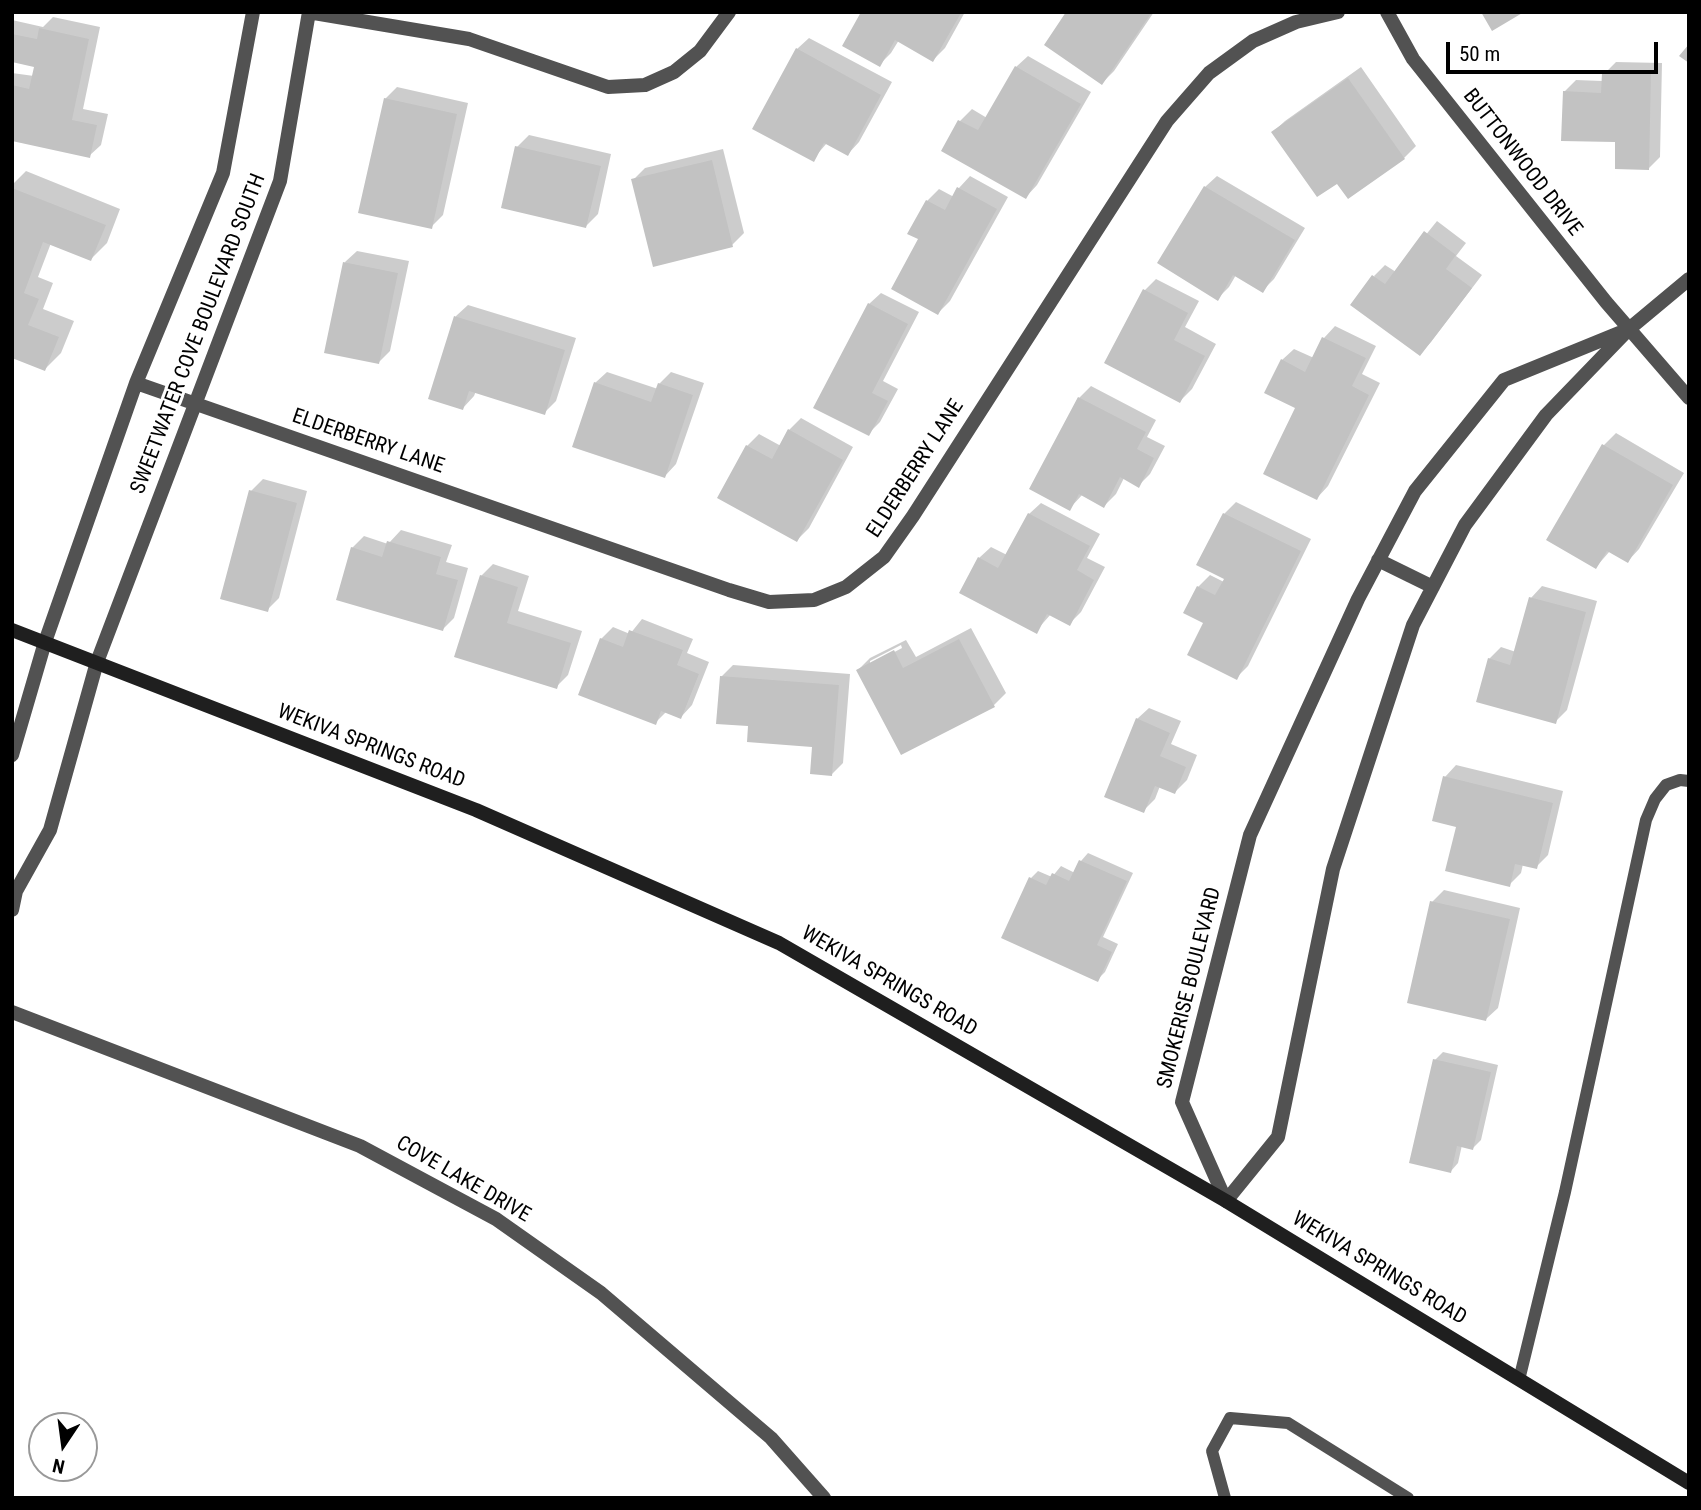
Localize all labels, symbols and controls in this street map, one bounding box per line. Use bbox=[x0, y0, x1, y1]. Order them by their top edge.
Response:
scale bar bbox=[1449, 28, 1661, 72]
text: 50 m bbox=[1459, 42, 1500, 66]
street label: BUTTONWOOD DRIVE bbox=[1457, 85, 1587, 241]
street label: SWEETWATER COVE BOULEVARD SOUTH bbox=[126, 170, 272, 498]
street label: ELDERBERRY LANE bbox=[862, 395, 970, 543]
street label: ELDERBERRY LANE bbox=[289, 404, 447, 480]
street label: WEKIVA SPRINGS ROAD bbox=[274, 700, 468, 794]
street label: SMOKERISE BOULEVARD bbox=[1153, 885, 1227, 1091]
street label: WEKIVA SPRINGS ROAD bbox=[797, 921, 981, 1043]
street label: COVE LAKE DRIVE bbox=[391, 1131, 535, 1229]
street label: WEKIVA SPRINGS ROAD bbox=[1287, 1207, 1471, 1331]
north arrow bbox=[28, 1412, 98, 1482]
text: N bbox=[50, 1453, 67, 1479]

